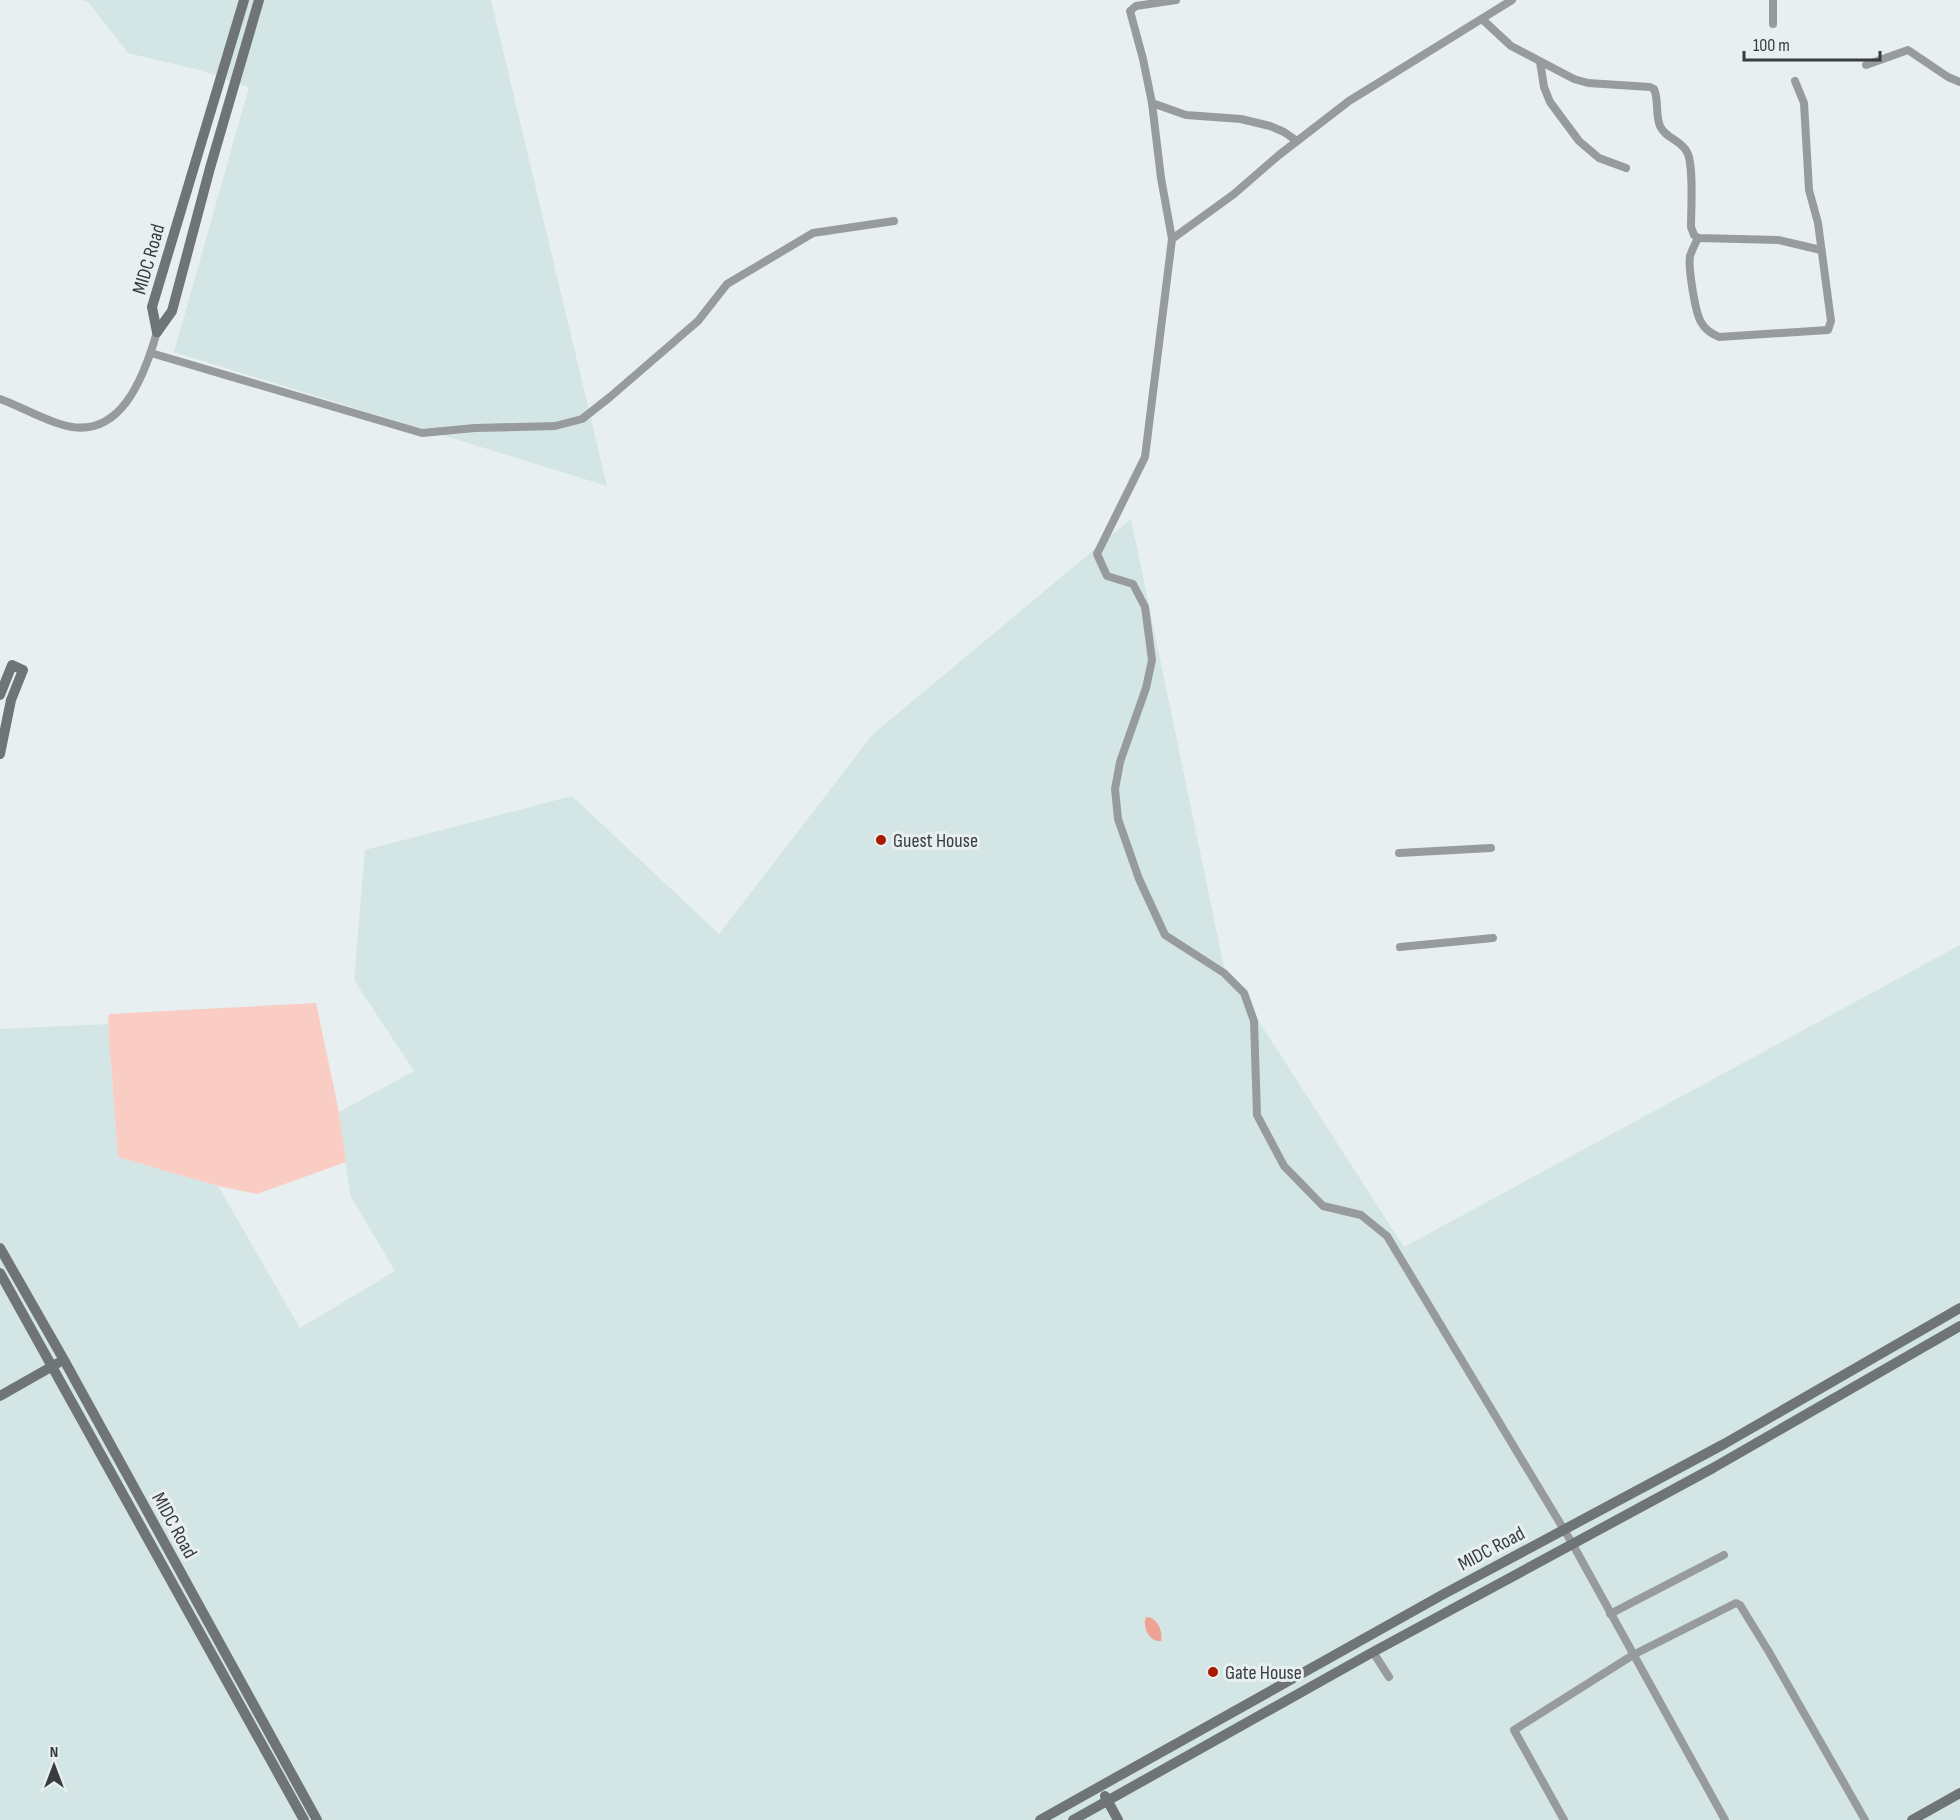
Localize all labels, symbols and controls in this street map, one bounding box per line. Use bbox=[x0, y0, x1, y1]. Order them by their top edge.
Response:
scale bar bbox=[1744, 24, 1880, 62]
text: 100 m bbox=[1753, 35, 1790, 56]
street label: MIDC Road bbox=[128, 221, 170, 297]
place label: Guest House bbox=[893, 829, 978, 853]
marker: Guest House bbox=[874, 833, 888, 847]
street label: MIDC Road bbox=[146, 1488, 202, 1563]
street label: MIDC Road bbox=[1454, 1521, 1529, 1576]
place label: Gate House bbox=[1225, 1661, 1302, 1685]
marker: Gate House bbox=[1206, 1665, 1220, 1679]
north arrow bbox=[24, 1736, 84, 1796]
text: N bbox=[50, 1743, 58, 1762]

